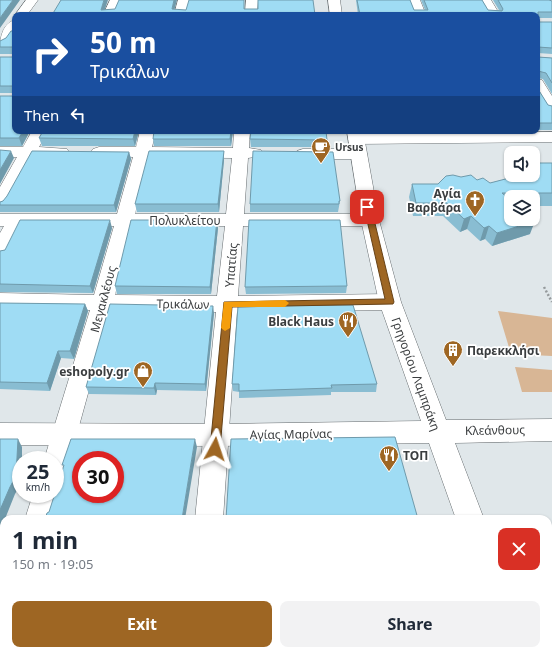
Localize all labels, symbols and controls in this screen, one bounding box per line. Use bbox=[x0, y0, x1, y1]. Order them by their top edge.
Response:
text: 50 m bbox=[90, 23, 157, 61]
icon: right bbox=[24, 28, 76, 80]
text: Τρικάλων bbox=[90, 59, 169, 83]
icon: left bbox=[67, 104, 89, 126]
text: Then bbox=[24, 105, 59, 125]
cafe icon: Ursus bbox=[310, 136, 332, 164]
place label: Ursus bbox=[335, 140, 364, 154]
map controls bbox=[504, 146, 540, 226]
button: sound bbox=[504, 146, 540, 182]
place label: Αγία Βαρβάρα bbox=[407, 185, 461, 216]
church icon: Αγία Βαρβάρα bbox=[464, 189, 486, 217]
pin bbox=[350, 190, 384, 224]
button: layers bbox=[504, 190, 540, 226]
icon: arrive bbox=[356, 196, 378, 218]
street label: Πολυκλείτου bbox=[149, 212, 221, 229]
street label: Υπατίας bbox=[221, 242, 241, 288]
street label: Μεγακλέους bbox=[86, 264, 120, 334]
street label: Τρικάλων bbox=[156, 295, 210, 313]
restaurant icon: Black Haus bbox=[337, 310, 359, 338]
place label: Black Haus bbox=[268, 313, 334, 330]
street label: Γρηγορίου Λαμπράκη bbox=[387, 315, 445, 433]
building icon: Παρεκκλήσι bbox=[442, 339, 464, 367]
place label: Παρεκκλήσι bbox=[467, 342, 540, 359]
shop icon: eshopoly.gr bbox=[132, 360, 154, 388]
place label: eshopoly.gr bbox=[59, 363, 130, 380]
street label: Κλεάνθους bbox=[465, 421, 525, 439]
street label: Αγίας Μαρίνας bbox=[250, 425, 333, 443]
position arrow bbox=[194, 428, 236, 470]
restaurant icon: ΤΟΠ bbox=[378, 444, 400, 472]
place label: ΤΟΠ bbox=[403, 447, 428, 464]
speed limit sign: 30 bbox=[72, 451, 124, 503]
text: 25 bbox=[27, 458, 49, 485]
text: km/h bbox=[26, 480, 50, 494]
text: 1 min bbox=[12, 523, 78, 556]
button: close bbox=[498, 528, 540, 570]
text: 150 m · 19:05 bbox=[12, 555, 93, 573]
button: Exit bbox=[12, 601, 272, 647]
button: Share bbox=[280, 601, 540, 647]

